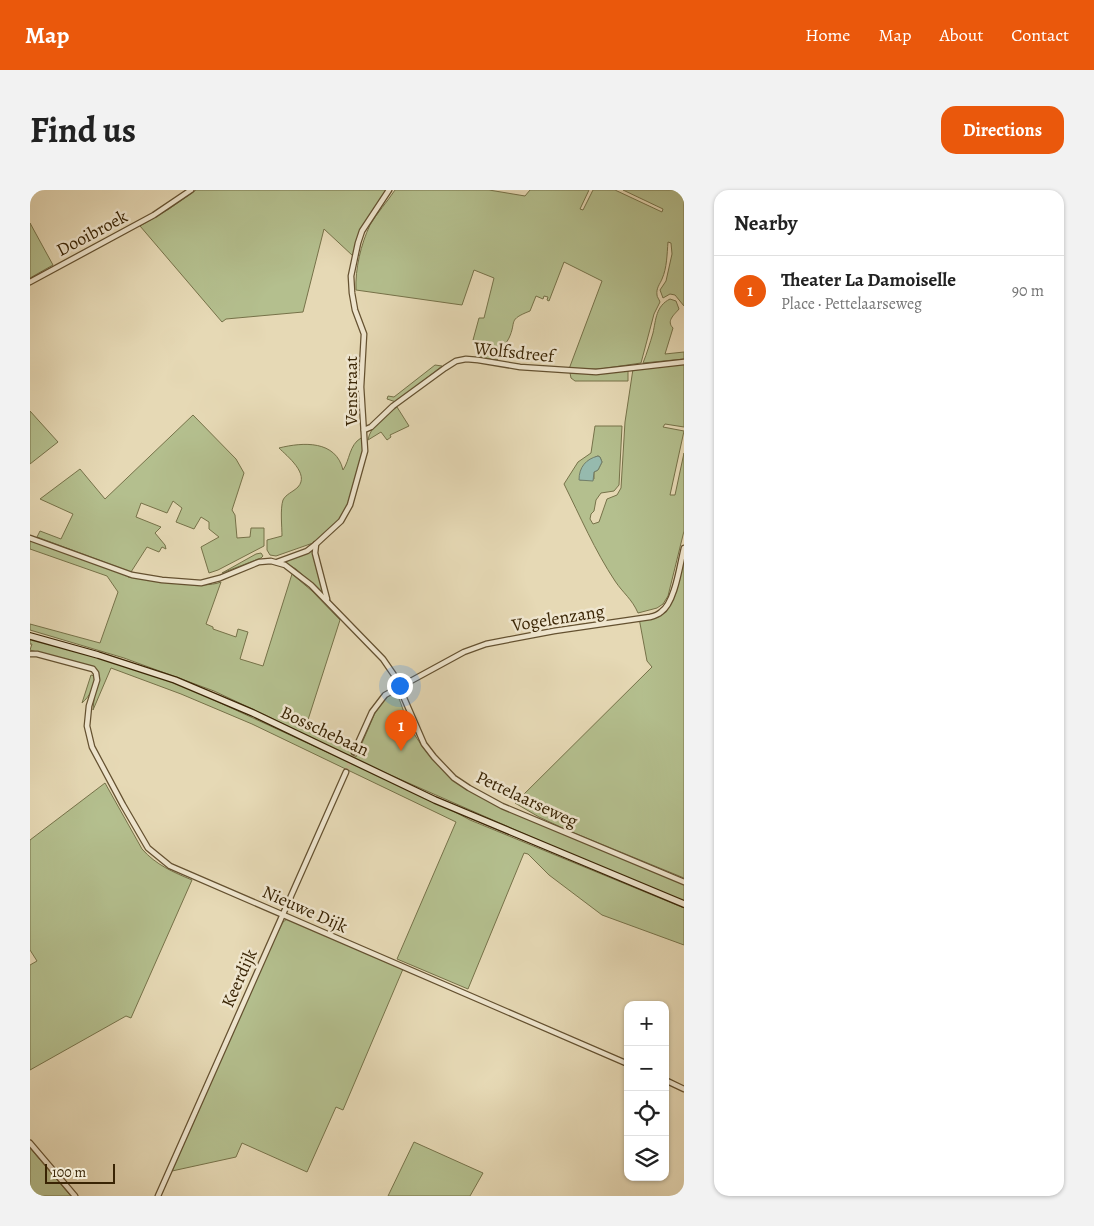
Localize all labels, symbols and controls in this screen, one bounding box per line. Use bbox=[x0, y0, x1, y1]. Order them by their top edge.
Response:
text: Map bbox=[25, 19, 69, 51]
text: Home bbox=[805, 23, 850, 47]
text: Map bbox=[878, 23, 911, 47]
text: About bbox=[939, 23, 983, 47]
text: Contact bbox=[1011, 23, 1069, 47]
text: Find us bbox=[30, 106, 136, 154]
button: Directions bbox=[941, 106, 1064, 154]
street label: Dooibroek bbox=[52, 204, 132, 262]
text: Nearby bbox=[734, 209, 797, 237]
text: Theater La Damoiselle bbox=[781, 267, 956, 293]
text: 1 bbox=[747, 280, 753, 302]
text: 90 m bbox=[1012, 280, 1044, 302]
text: Place · Pettelaarseweg bbox=[781, 293, 922, 315]
street label: Wolfsdreef bbox=[472, 336, 558, 368]
street label: Venstraat bbox=[339, 356, 363, 427]
street label: Vogelenzang bbox=[509, 599, 606, 637]
your location bbox=[387, 673, 413, 699]
street label: Bosschebaan bbox=[277, 700, 373, 762]
pin: 1 bbox=[385, 710, 417, 751]
street label: Pettelaarseweg bbox=[472, 765, 582, 833]
street label: Nieuwe Dijk bbox=[259, 880, 351, 938]
street label: Keerdijk bbox=[215, 945, 263, 1011]
map controls bbox=[624, 1001, 669, 1181]
button: + bbox=[624, 1001, 669, 1046]
button: − bbox=[624, 1046, 669, 1091]
button: locate bbox=[624, 1091, 669, 1136]
button: layers bbox=[624, 1136, 669, 1181]
scale bar bbox=[45, 1161, 115, 1184]
text: 100 m bbox=[52, 1163, 86, 1182]

